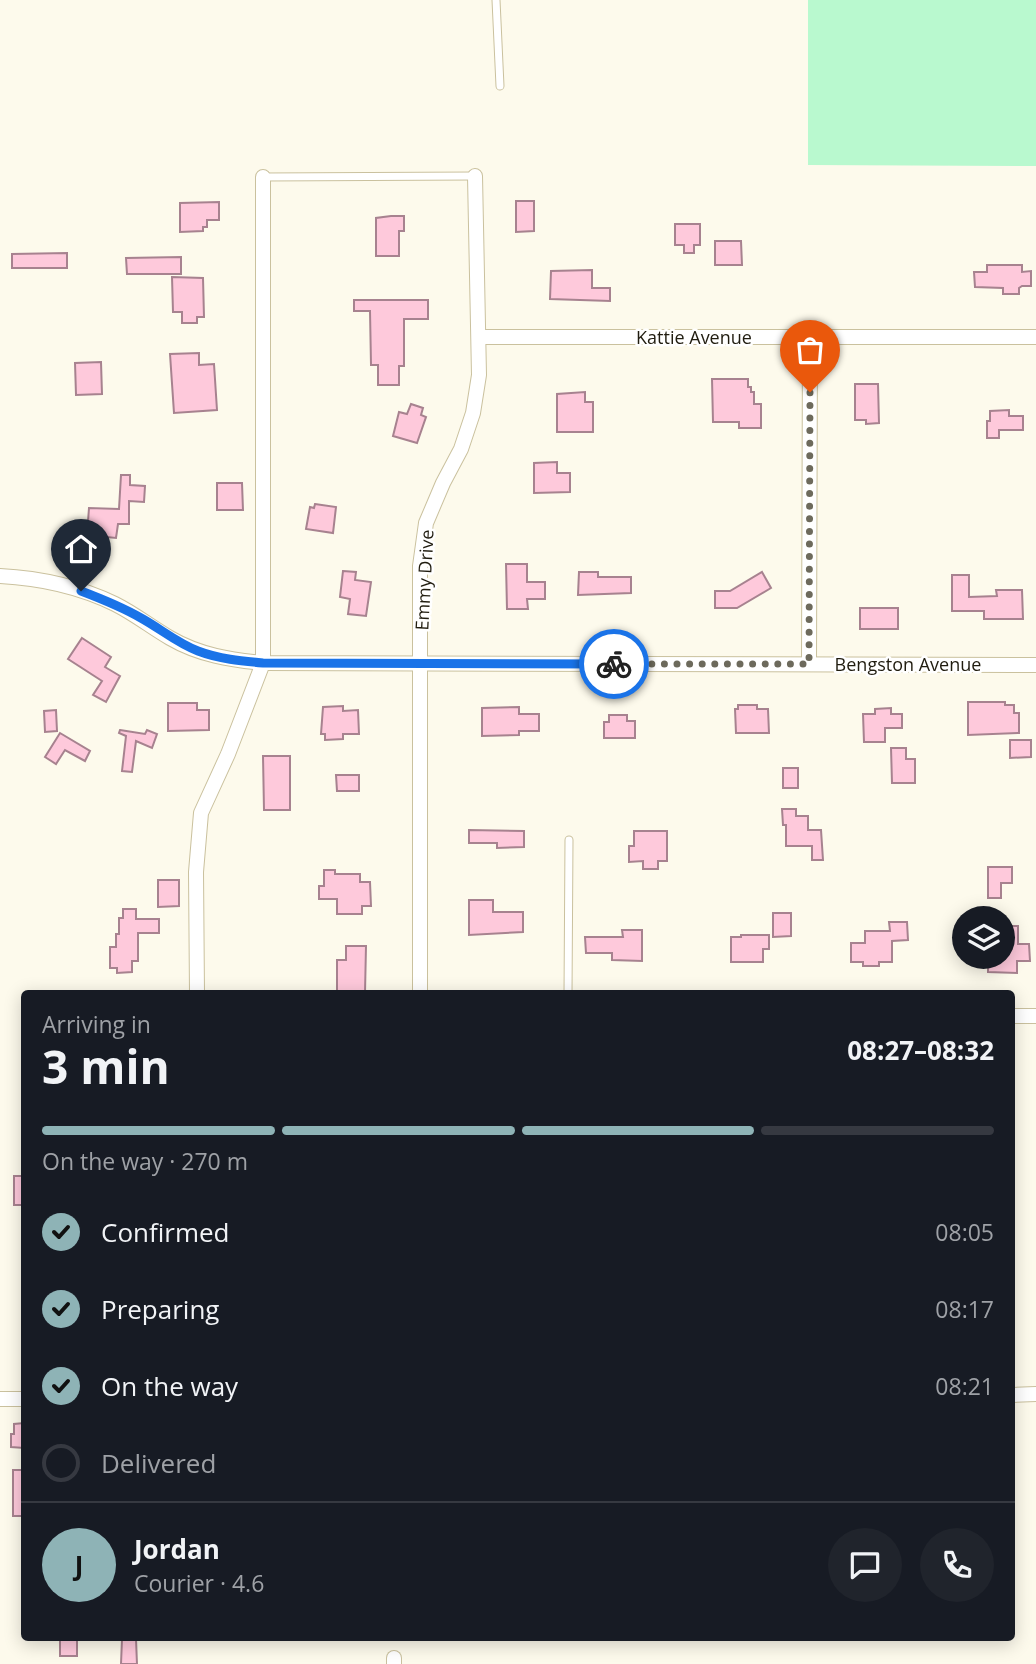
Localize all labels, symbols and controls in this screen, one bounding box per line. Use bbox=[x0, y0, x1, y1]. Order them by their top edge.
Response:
pin bbox=[780, 320, 840, 392]
street label: Kattie Avenue bbox=[636, 325, 752, 349]
icon: bag bbox=[791, 331, 829, 369]
pin bbox=[51, 519, 111, 591]
street label: Emmy Drive bbox=[409, 529, 439, 631]
icon: home bbox=[62, 530, 100, 568]
courier bbox=[579, 629, 649, 699]
icon: bike bbox=[595, 645, 633, 683]
street label: Bengston Avenue bbox=[835, 652, 981, 676]
map controls bbox=[952, 906, 1015, 969]
button: layers bbox=[952, 906, 1015, 969]
text: Arriving in bbox=[42, 1008, 151, 1040]
text: 08:27–08:32 bbox=[847, 1032, 994, 1068]
text: 3 min bbox=[42, 1035, 170, 1097]
text: On the way · 270 m bbox=[42, 1145, 248, 1177]
icon: check bbox=[42, 1213, 80, 1251]
text: Confirmed bbox=[101, 1214, 229, 1250]
text: 08:05 bbox=[935, 1216, 994, 1248]
icon: check bbox=[42, 1290, 80, 1328]
text: Preparing bbox=[101, 1291, 219, 1327]
text: 08:17 bbox=[935, 1293, 994, 1325]
icon: check bbox=[42, 1367, 80, 1405]
text: On the way bbox=[101, 1368, 238, 1404]
text: 08:21 bbox=[935, 1370, 994, 1402]
text: Delivered bbox=[101, 1445, 216, 1481]
button: chat bbox=[828, 1528, 902, 1602]
button: phone bbox=[920, 1528, 994, 1602]
text: Jordan bbox=[134, 1531, 220, 1567]
text: J bbox=[75, 1547, 83, 1583]
text: Courier · 4.6 bbox=[134, 1567, 264, 1599]

